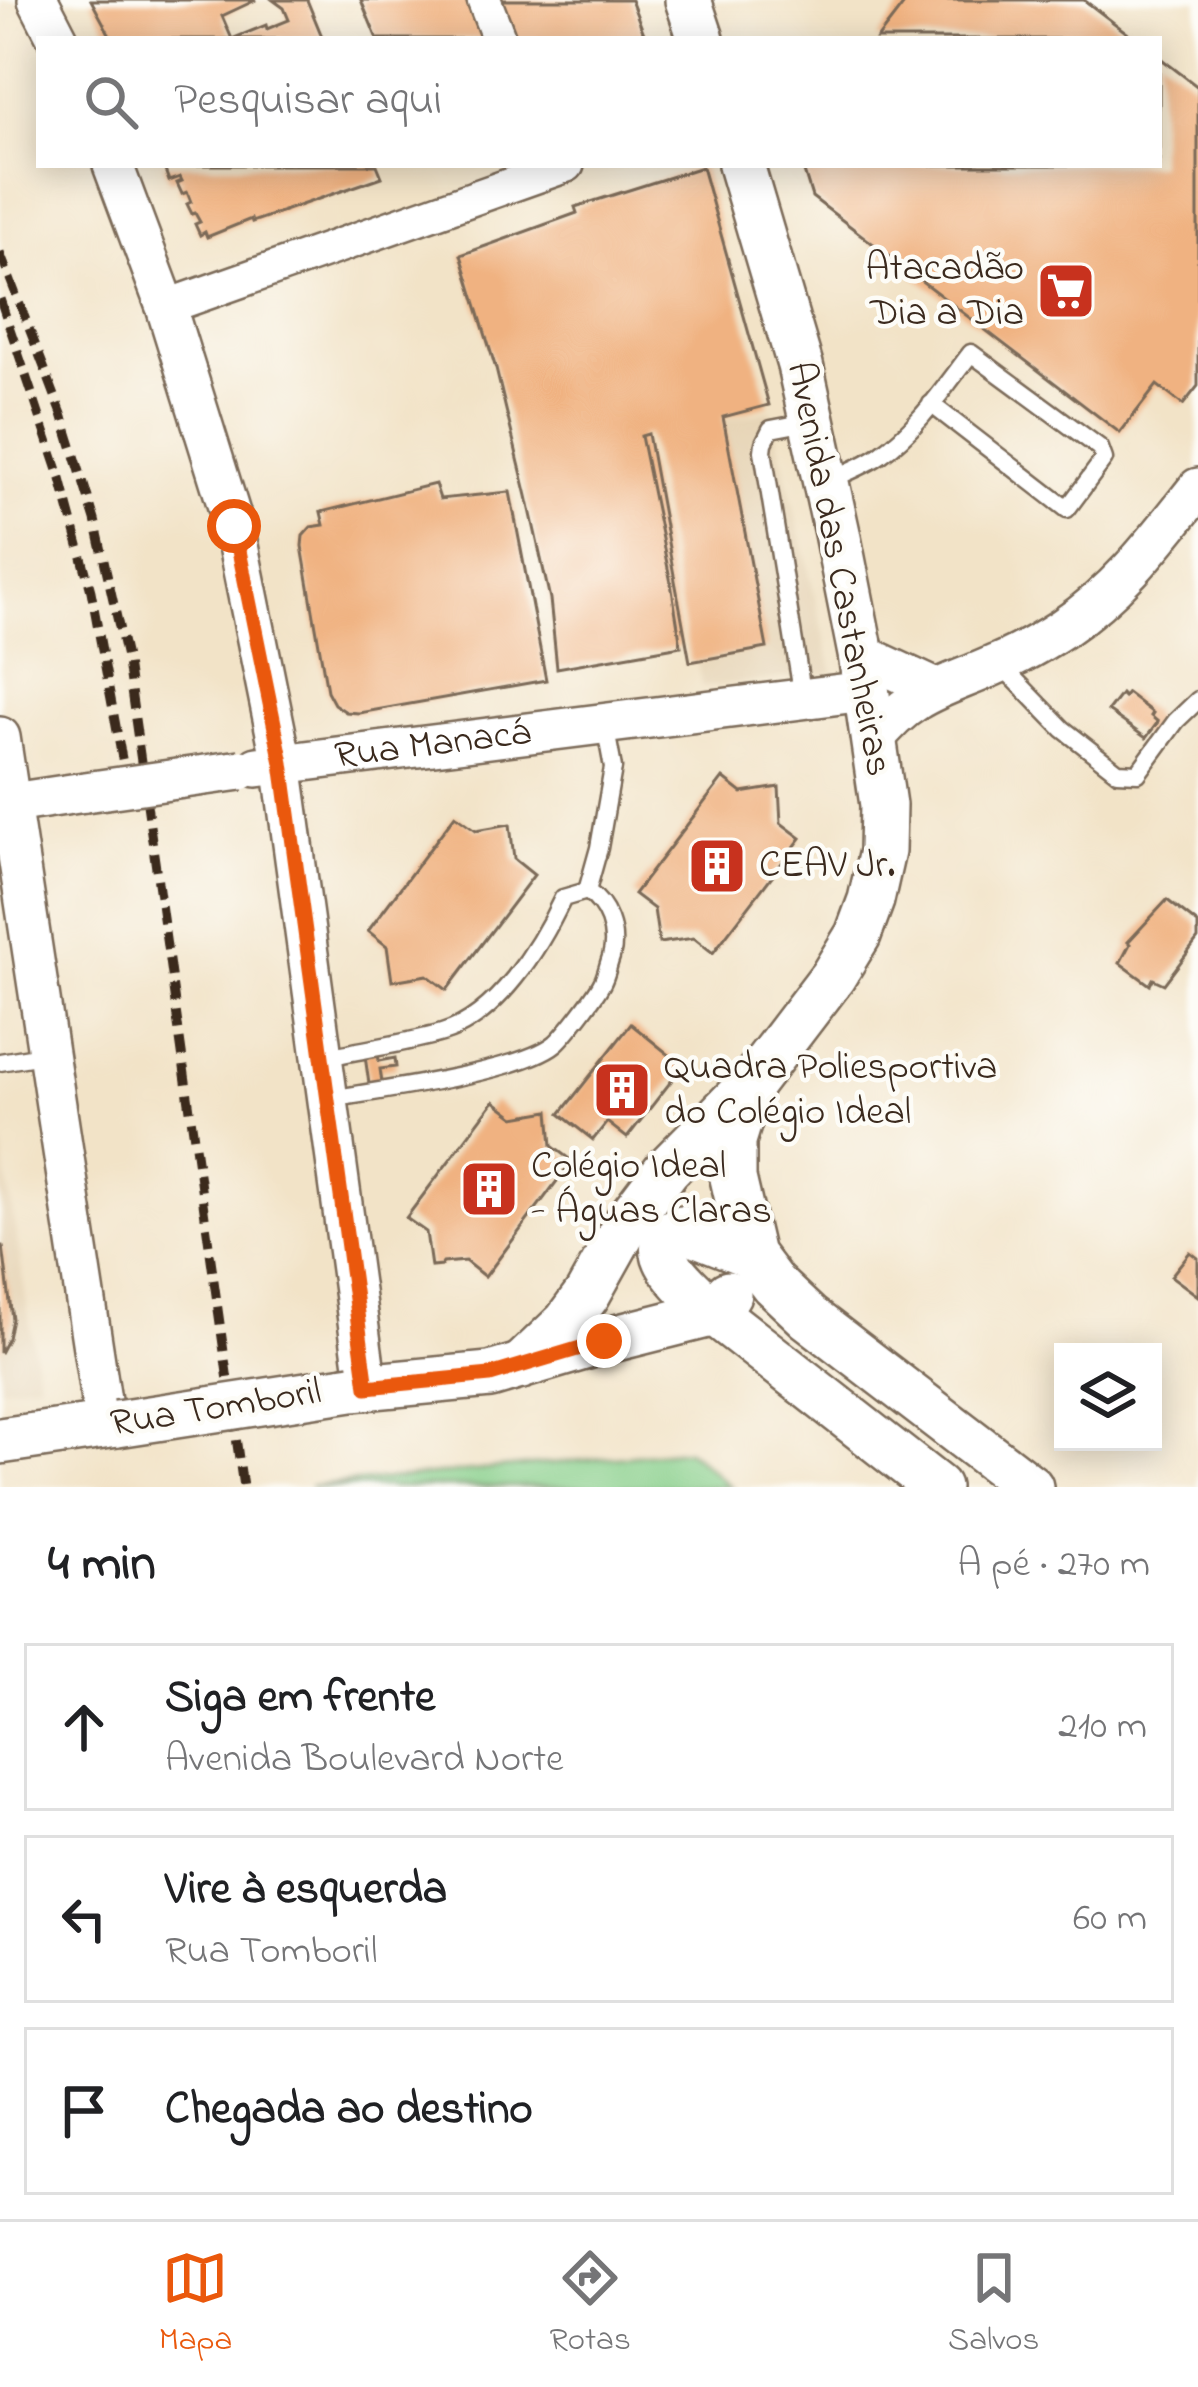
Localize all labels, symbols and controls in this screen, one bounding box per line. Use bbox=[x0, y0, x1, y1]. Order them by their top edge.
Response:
search box bbox=[36, 36, 1162, 168]
icon: search bbox=[78, 69, 144, 135]
text: Pesquisar aqui bbox=[174, 69, 442, 135]
place label: Atacadão Dia a Dia bbox=[866, 241, 1024, 343]
supermarket icon: Atacadão Dia a Dia bbox=[1035, 260, 1097, 322]
street label: Avenida das Castanheiras bbox=[770, 357, 906, 781]
route start bbox=[207, 499, 261, 553]
street label: Rua Manacá bbox=[331, 705, 534, 786]
building icon: CEAV Jr. bbox=[686, 835, 748, 897]
place label: CEAV Jr. bbox=[759, 838, 895, 895]
place label: Quadra Poliesportiva do Colégio Ideal bbox=[664, 1040, 997, 1142]
building icon: Quadra Poliesportiva do Colégio Ideal bbox=[591, 1059, 653, 1121]
place label: Colégio Ideal - Águas Claras bbox=[531, 1139, 772, 1241]
building icon: Colégio Ideal - Águas Claras bbox=[458, 1158, 520, 1220]
route end bbox=[577, 1314, 631, 1368]
map controls bbox=[1054, 1343, 1162, 1451]
button: layers bbox=[1054, 1343, 1162, 1451]
street label: Rua Tomboril bbox=[107, 1364, 325, 1454]
text: 4 min bbox=[48, 1528, 156, 1603]
text: A pé · 270 m bbox=[957, 1537, 1150, 1594]
text: Siga em frente bbox=[165, 1666, 435, 1732]
icon: ahead bbox=[51, 1694, 117, 1760]
text: 210 m bbox=[1058, 1699, 1147, 1756]
text: Avenida Boulevard Norte bbox=[165, 1732, 564, 1789]
text: Vire à esquerda bbox=[165, 1858, 447, 1924]
icon: left bbox=[51, 1886, 117, 1952]
text: 60 m bbox=[1073, 1891, 1147, 1948]
text: Rua Tomboril bbox=[165, 1924, 377, 1981]
icon: arrive bbox=[51, 2078, 117, 2144]
text: Chegada ao destino bbox=[165, 2078, 533, 2144]
tab: Mapa bbox=[159, 2245, 232, 2365]
tab: Rotas bbox=[550, 2245, 631, 2365]
tab: Salvos bbox=[948, 2245, 1039, 2365]

